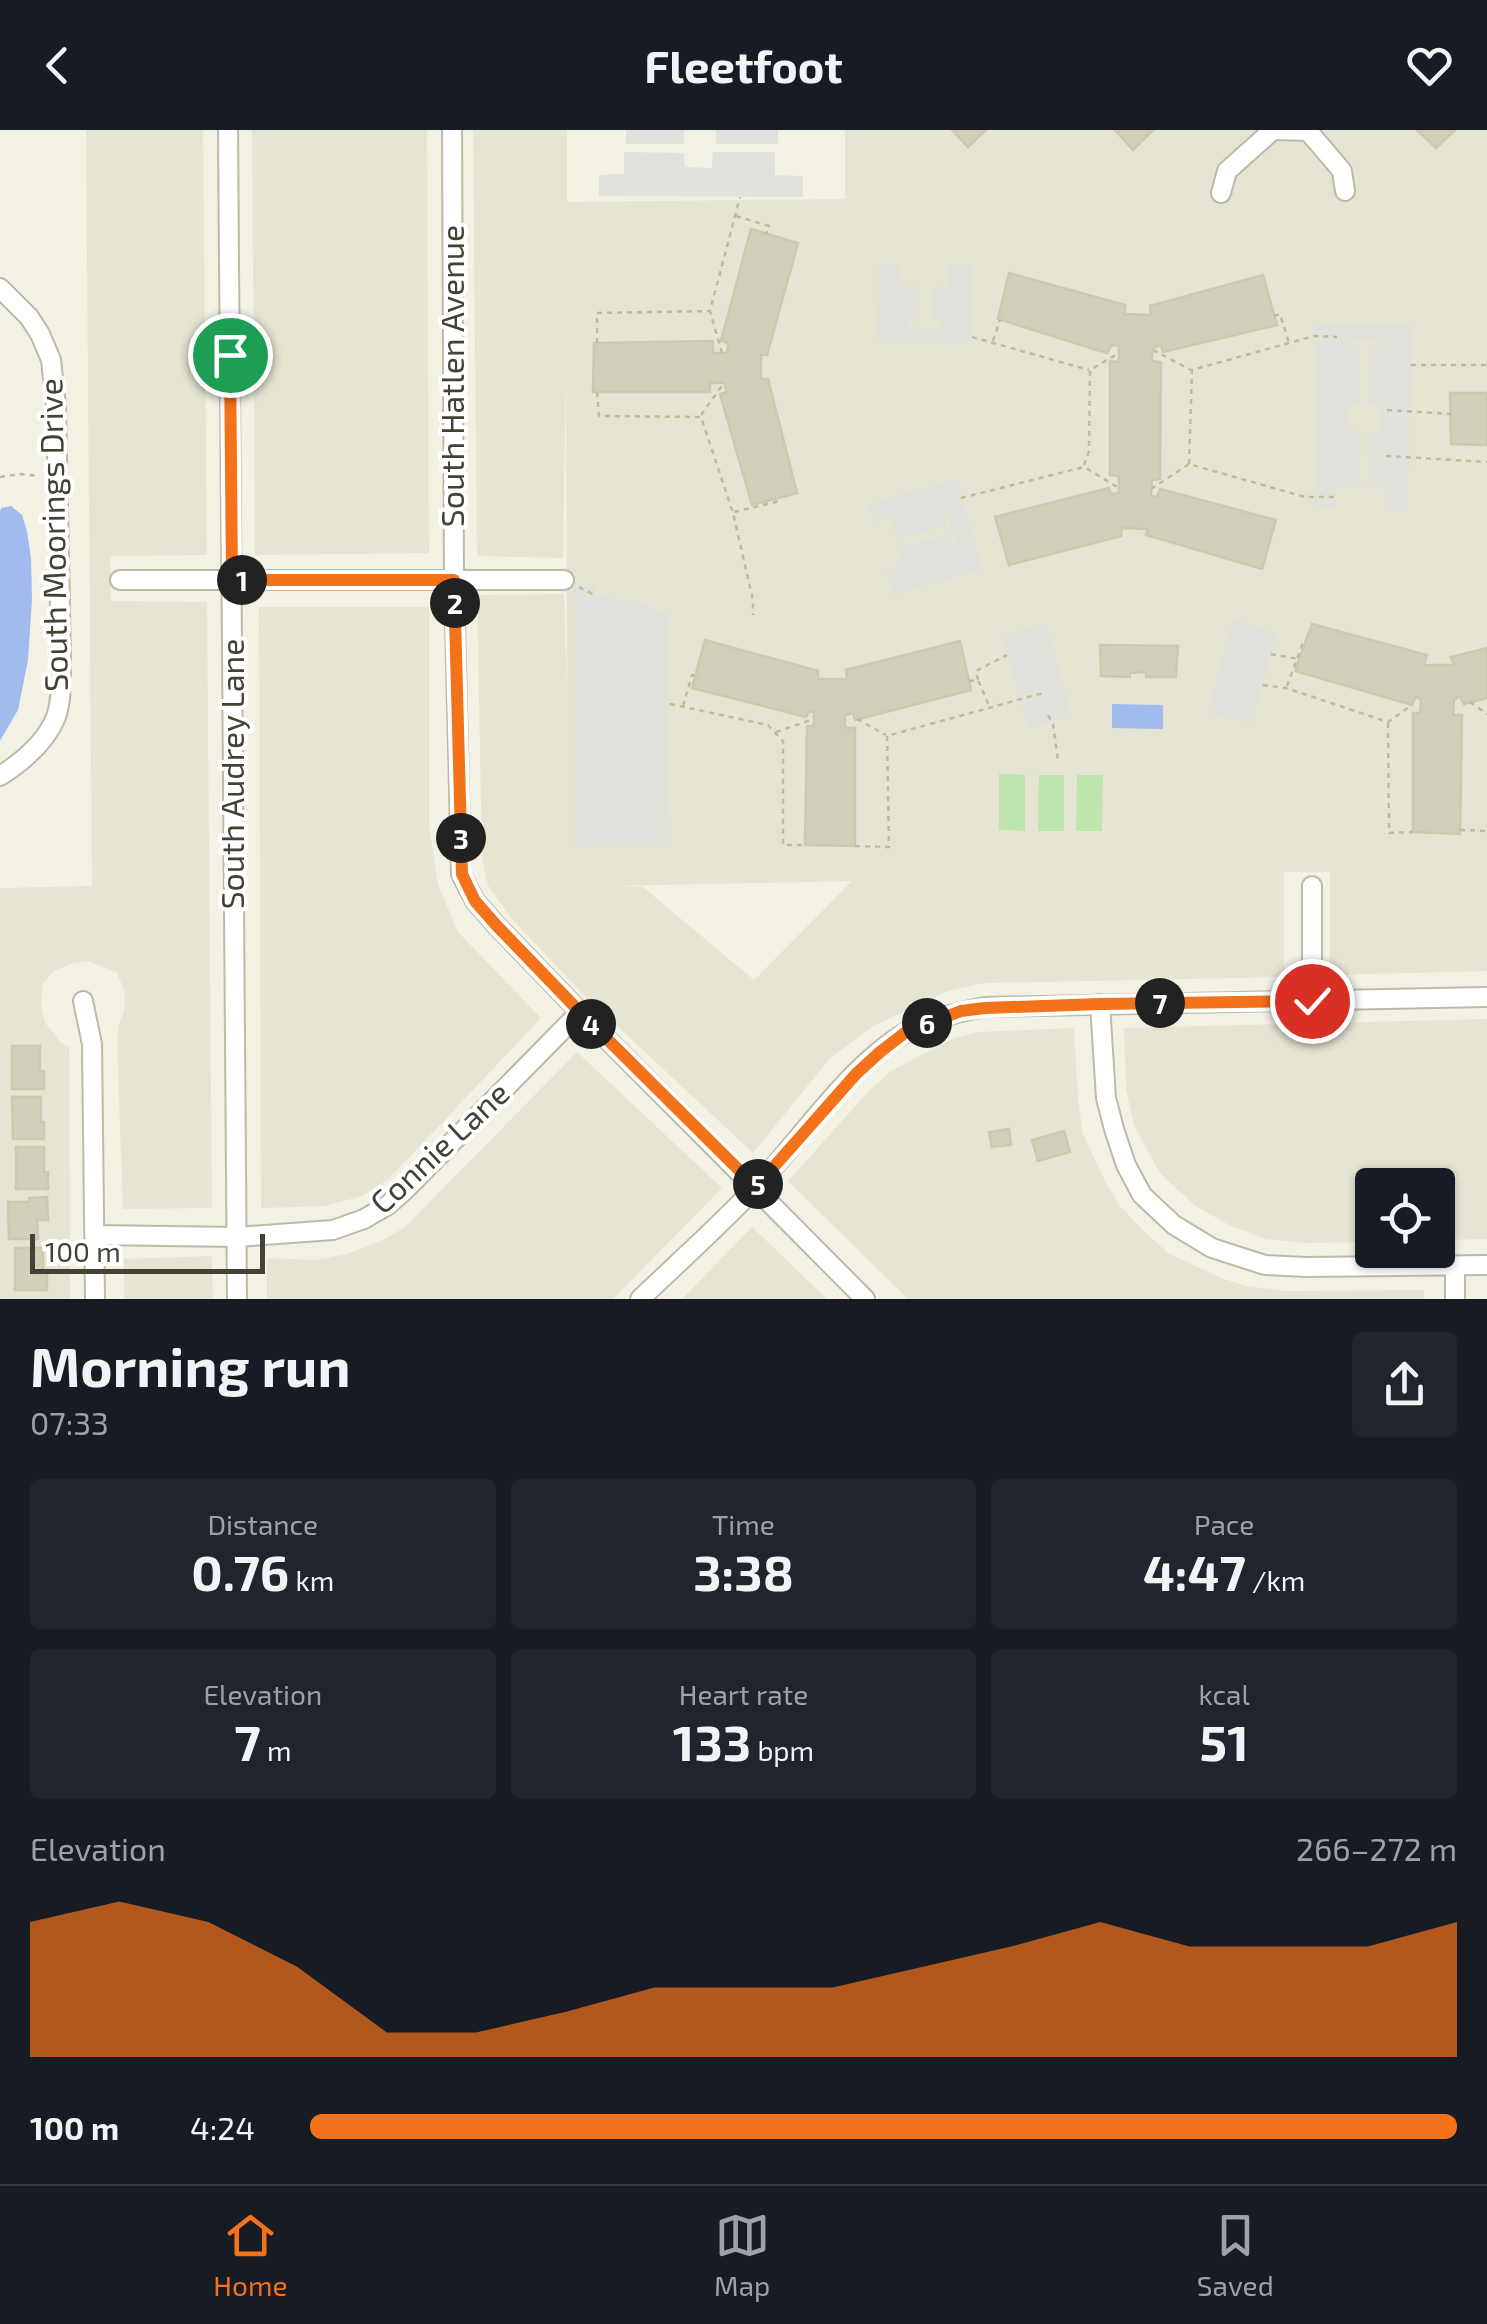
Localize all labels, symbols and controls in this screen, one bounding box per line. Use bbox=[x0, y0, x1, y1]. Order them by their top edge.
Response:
icon: back bbox=[30, 38, 85, 93]
text: Fleetfoot bbox=[644, 38, 843, 92]
icon: heart bbox=[1402, 38, 1457, 93]
street label: South Hatlen Avenue bbox=[432, 225, 470, 527]
pin bbox=[188, 313, 273, 398]
icon: arrive bbox=[203, 328, 258, 383]
street label: South Moorings Drive bbox=[30, 378, 74, 692]
pin: 1 bbox=[217, 555, 267, 605]
text: 1 bbox=[236, 563, 248, 597]
pin: 2 bbox=[430, 578, 480, 628]
text: 2 bbox=[447, 586, 463, 620]
street label: South Audrey Lane bbox=[212, 639, 250, 909]
pin: 3 bbox=[436, 813, 486, 863]
text: 3 bbox=[453, 821, 469, 855]
pin bbox=[1270, 959, 1355, 1044]
icon: check bbox=[1285, 974, 1340, 1029]
pin: 7 bbox=[1135, 978, 1185, 1028]
text: 7 bbox=[1153, 986, 1167, 1020]
pin: 6 bbox=[902, 998, 952, 1048]
pin: 4 bbox=[566, 999, 616, 1049]
text: 6 bbox=[919, 1006, 935, 1040]
text: 4 bbox=[582, 1007, 600, 1041]
street label: Connie Lane bbox=[361, 1073, 516, 1220]
pin: 5 bbox=[733, 1159, 783, 1209]
text: 5 bbox=[750, 1167, 766, 1201]
map controls bbox=[1355, 1168, 1455, 1268]
button: locate bbox=[1355, 1168, 1455, 1268]
scale bar bbox=[30, 1229, 265, 1274]
text: 100 m bbox=[45, 1234, 121, 1268]
text: Morning run bbox=[30, 1332, 351, 1398]
button: share bbox=[1352, 1332, 1457, 1437]
text: 07:33 bbox=[30, 1403, 109, 1441]
text: Distance bbox=[208, 1507, 318, 1541]
text: Time bbox=[712, 1507, 775, 1541]
text: Pace bbox=[1194, 1507, 1254, 1541]
text: 0.76 bbox=[191, 1541, 289, 1601]
text: 3:38 bbox=[693, 1541, 794, 1601]
text: 4:47 bbox=[1143, 1541, 1246, 1601]
text: km bbox=[289, 1563, 334, 1597]
text: /km bbox=[1246, 1563, 1305, 1597]
text: Elevation bbox=[203, 1677, 322, 1711]
text: Heart rate bbox=[679, 1677, 808, 1711]
text: kcal bbox=[1199, 1677, 1250, 1711]
text: 7 bbox=[234, 1711, 261, 1771]
text: 133 bbox=[673, 1711, 751, 1771]
text: 51 bbox=[1200, 1711, 1249, 1771]
text: m bbox=[261, 1733, 291, 1767]
text: bpm bbox=[751, 1733, 814, 1767]
text: Elevation bbox=[30, 1829, 166, 1867]
text: 266–272 m bbox=[1296, 1829, 1457, 1867]
text: 100 m bbox=[30, 2108, 119, 2146]
text: 4:24 bbox=[190, 2108, 255, 2146]
tab: Home bbox=[213, 2208, 287, 2302]
tab: Map bbox=[714, 2208, 770, 2302]
tab: Saved bbox=[1197, 2208, 1274, 2302]

